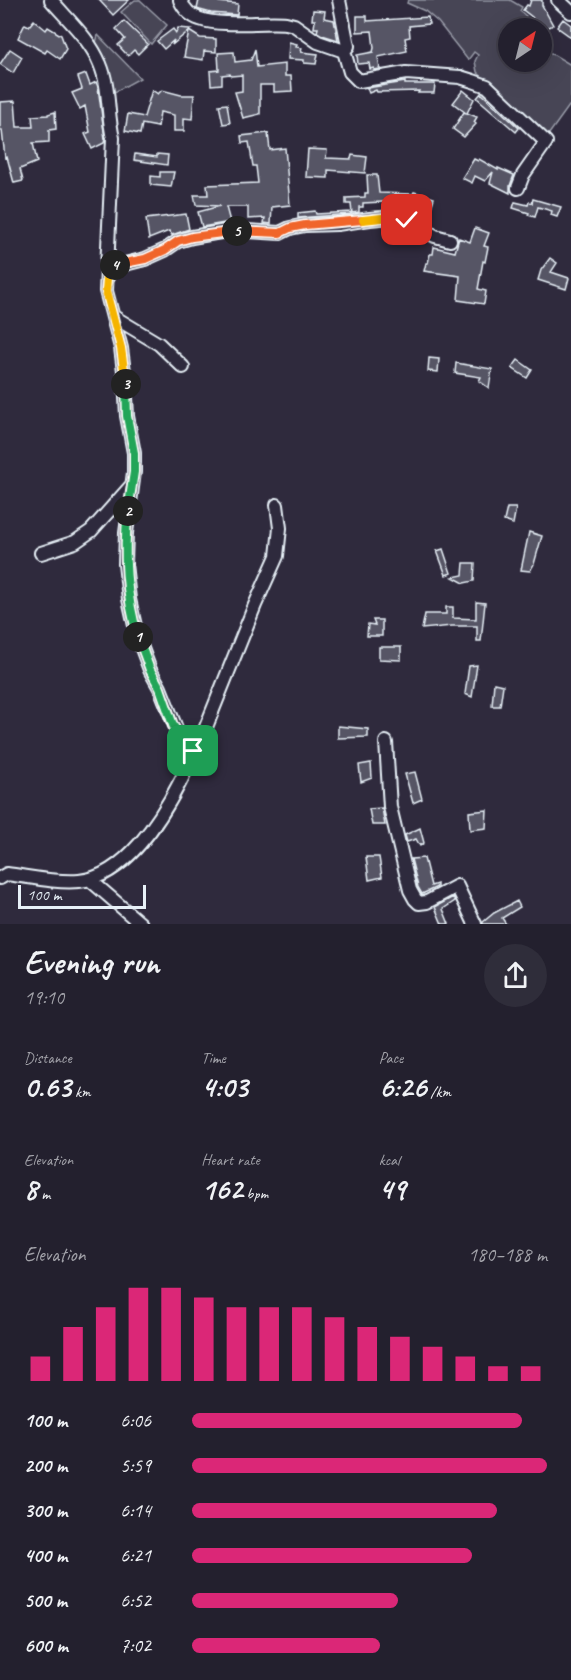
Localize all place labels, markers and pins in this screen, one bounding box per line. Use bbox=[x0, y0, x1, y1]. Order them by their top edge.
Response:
pin bbox=[381, 194, 432, 245]
pin: 5 bbox=[222, 216, 252, 246]
pin: 4 bbox=[100, 250, 130, 280]
pin: 3 bbox=[111, 369, 141, 399]
pin: 2 bbox=[113, 496, 143, 526]
pin: 1 bbox=[123, 622, 153, 652]
pin bbox=[167, 725, 218, 776]

